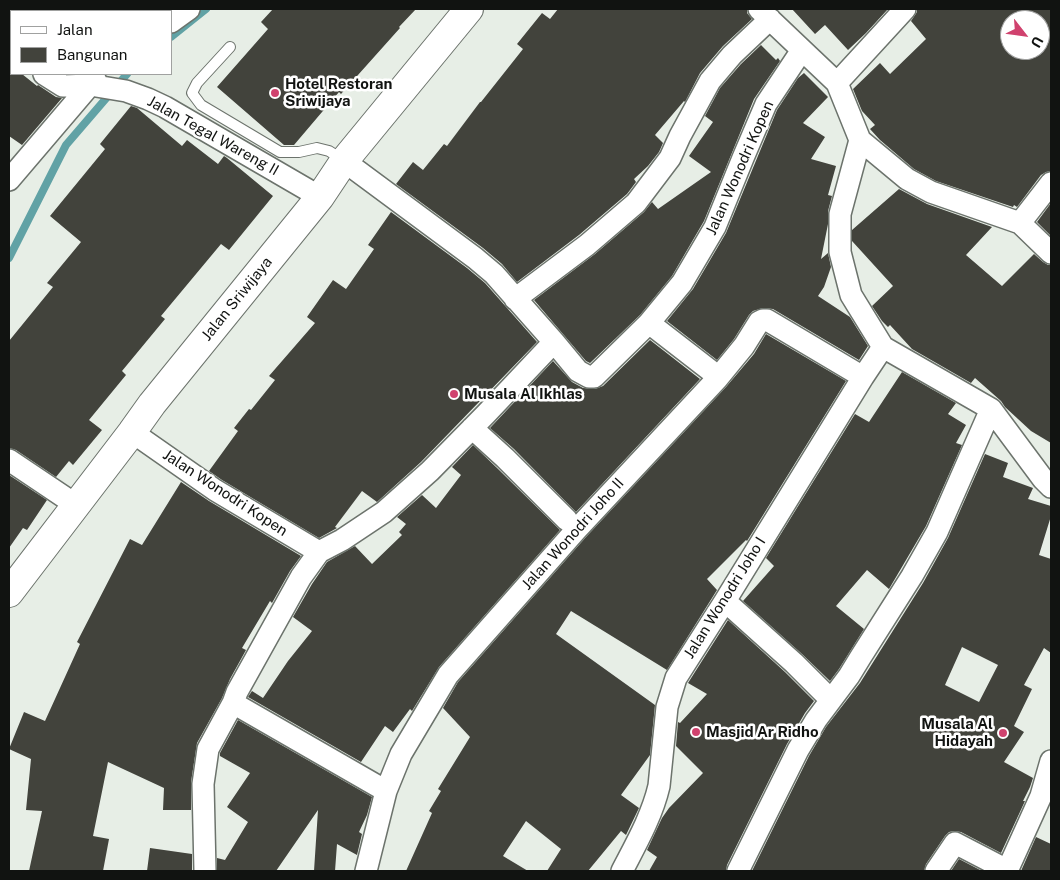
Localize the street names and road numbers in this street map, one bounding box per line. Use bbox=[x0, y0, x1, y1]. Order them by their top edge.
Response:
street label: Jalan Tegal Wareng II bbox=[144, 92, 282, 180]
street label: Jalan Wonodri Kopen bbox=[702, 98, 778, 238]
street label: Jalan Sriwijaya bbox=[198, 254, 276, 344]
street label: Jalan Wonodri Kopen bbox=[159, 446, 291, 540]
street label: Jalan Wonodri Joho II bbox=[518, 474, 628, 594]
street label: Jalan Wonodri Joho I bbox=[680, 534, 770, 662]

